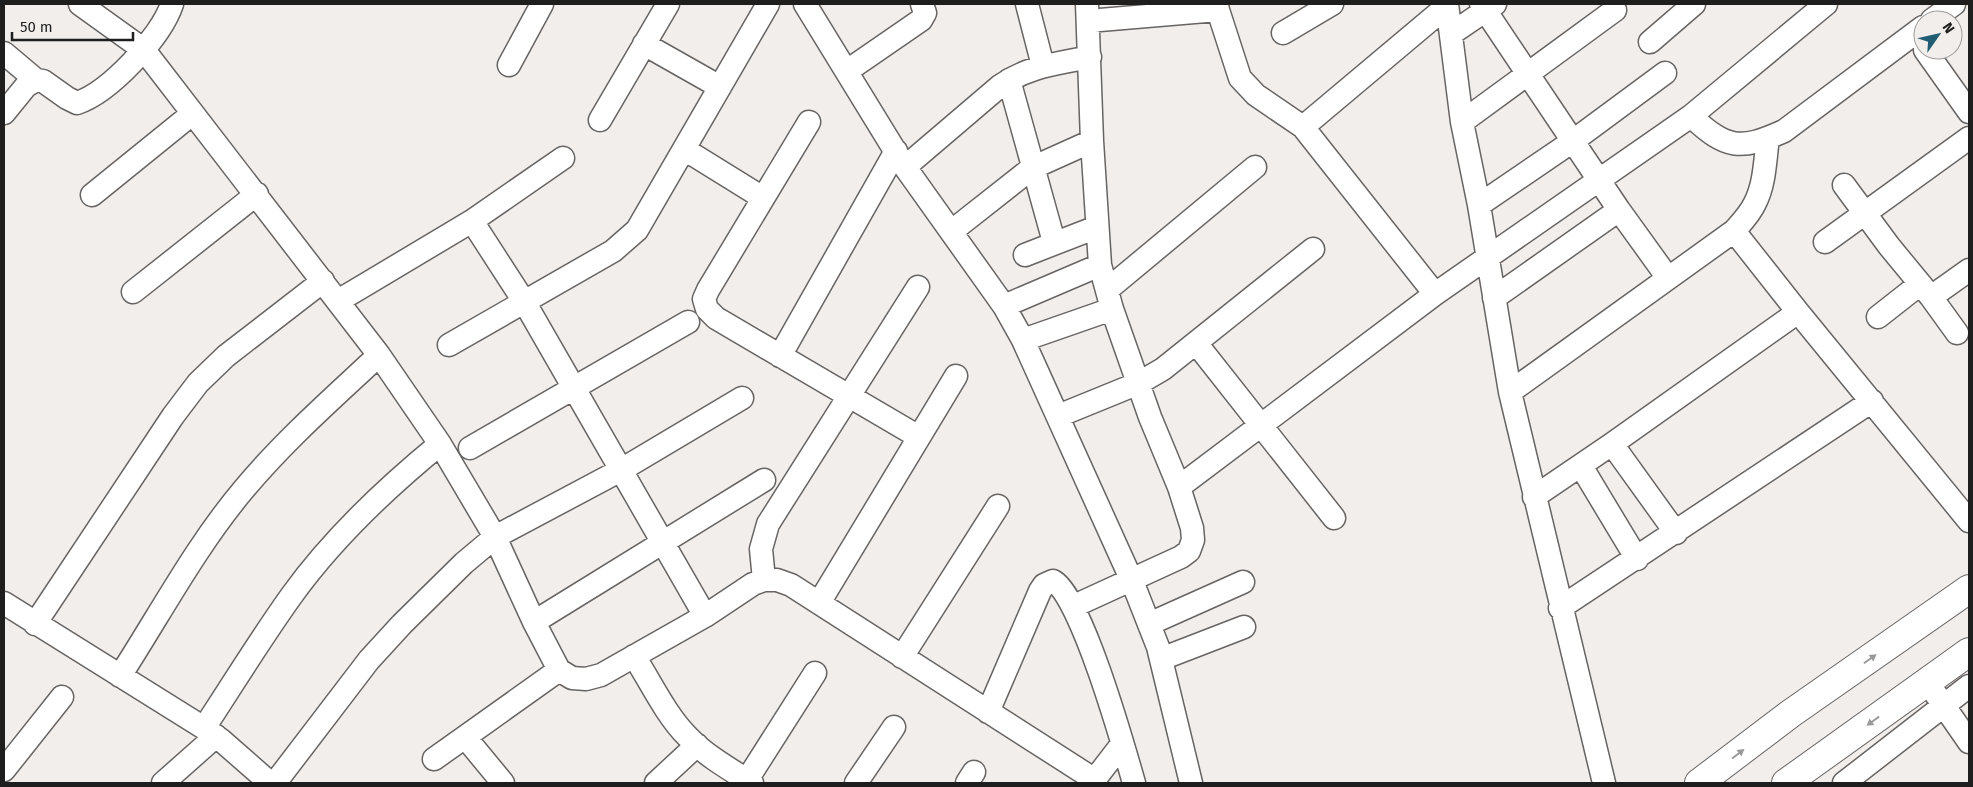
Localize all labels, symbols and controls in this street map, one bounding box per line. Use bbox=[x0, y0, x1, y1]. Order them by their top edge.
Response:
scale bar bbox=[12, 10, 134, 42]
north arrow bbox=[1913, 10, 1963, 60]
text: 50 m bbox=[20, 18, 53, 36]
text: N bbox=[1939, 19, 1958, 37]
one-way arrow bbox=[1863, 654, 1877, 664]
one-way arrow bbox=[1867, 716, 1880, 727]
one-way arrow bbox=[1731, 749, 1745, 759]

